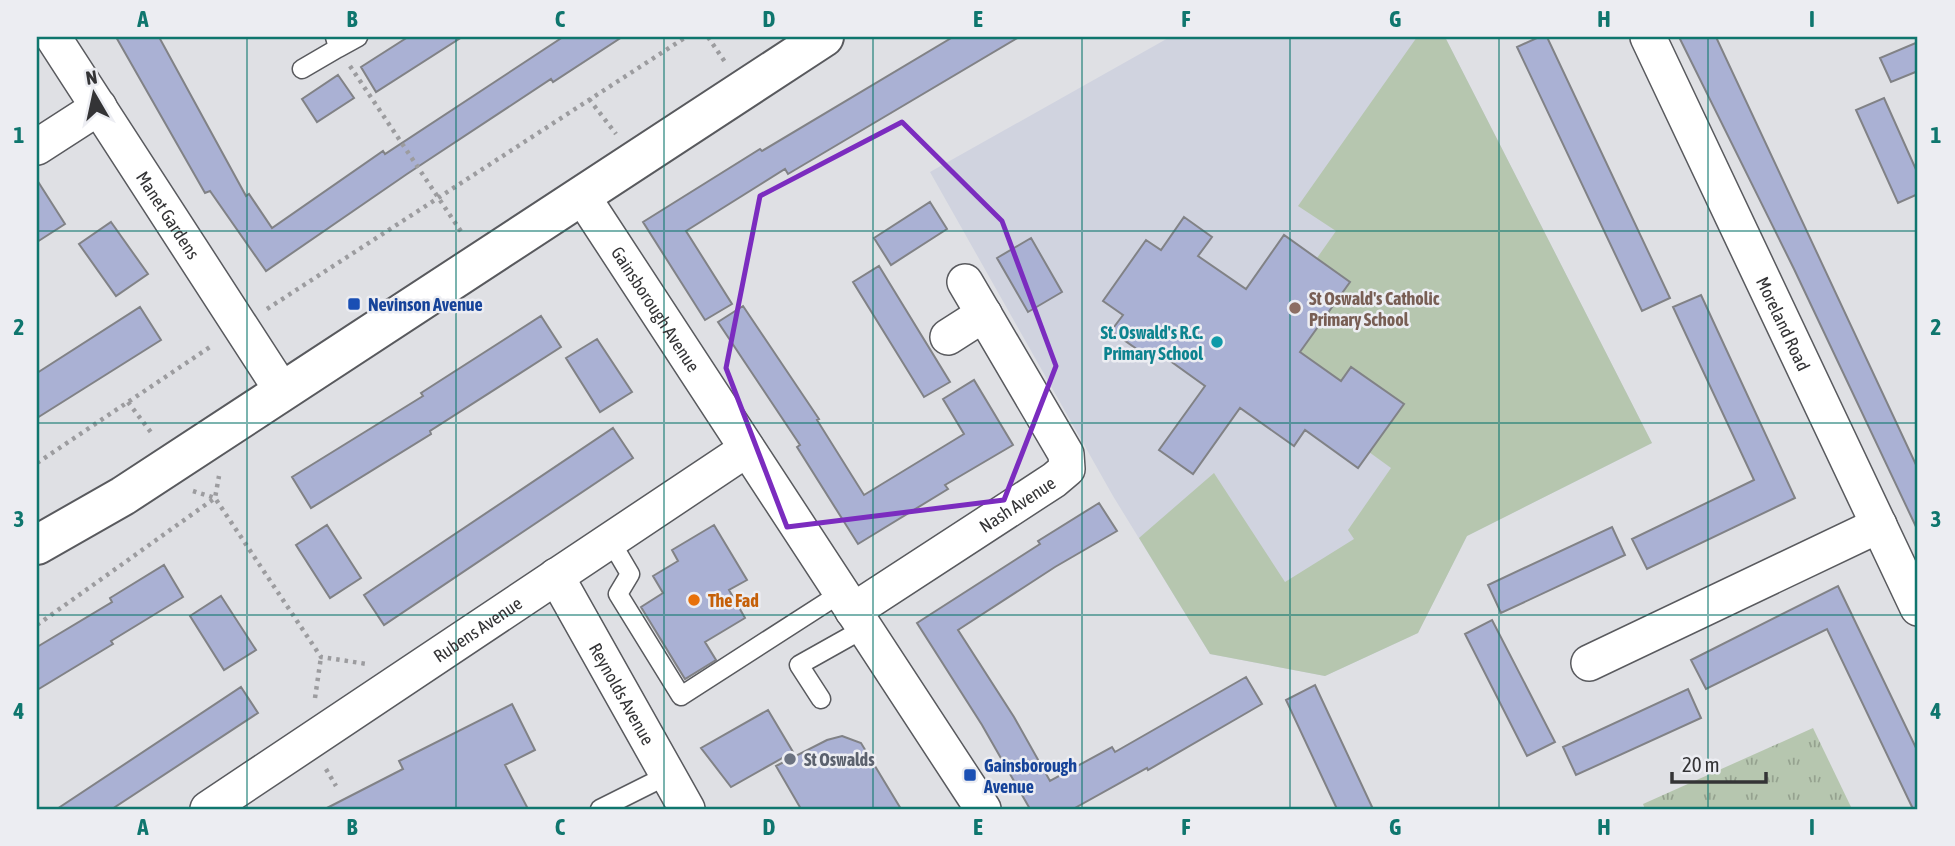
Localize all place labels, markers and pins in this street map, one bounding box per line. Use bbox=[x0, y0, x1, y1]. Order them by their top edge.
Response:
place label: St Oswald's Catholic Primary School bbox=[1309, 288, 1440, 330]
place label: Nevinson Avenue bbox=[368, 294, 483, 315]
marker: Nevinson Avenue bbox=[346, 296, 362, 312]
marker: St Oswald's Catholic Primary School bbox=[1287, 300, 1303, 316]
place label: St. Oswald's R.C. Primary School bbox=[1100, 322, 1203, 364]
marker: St. Oswald's R.C. Primary School bbox=[1209, 334, 1225, 350]
place label: The Fad bbox=[708, 590, 759, 611]
marker: The Fad bbox=[686, 592, 702, 608]
place label: St Oswalds bbox=[804, 749, 875, 770]
marker: St Oswalds bbox=[782, 751, 798, 767]
place label: Gainsborough Avenue bbox=[983, 755, 1077, 797]
marker: Gainsborough Avenue bbox=[962, 767, 978, 783]

